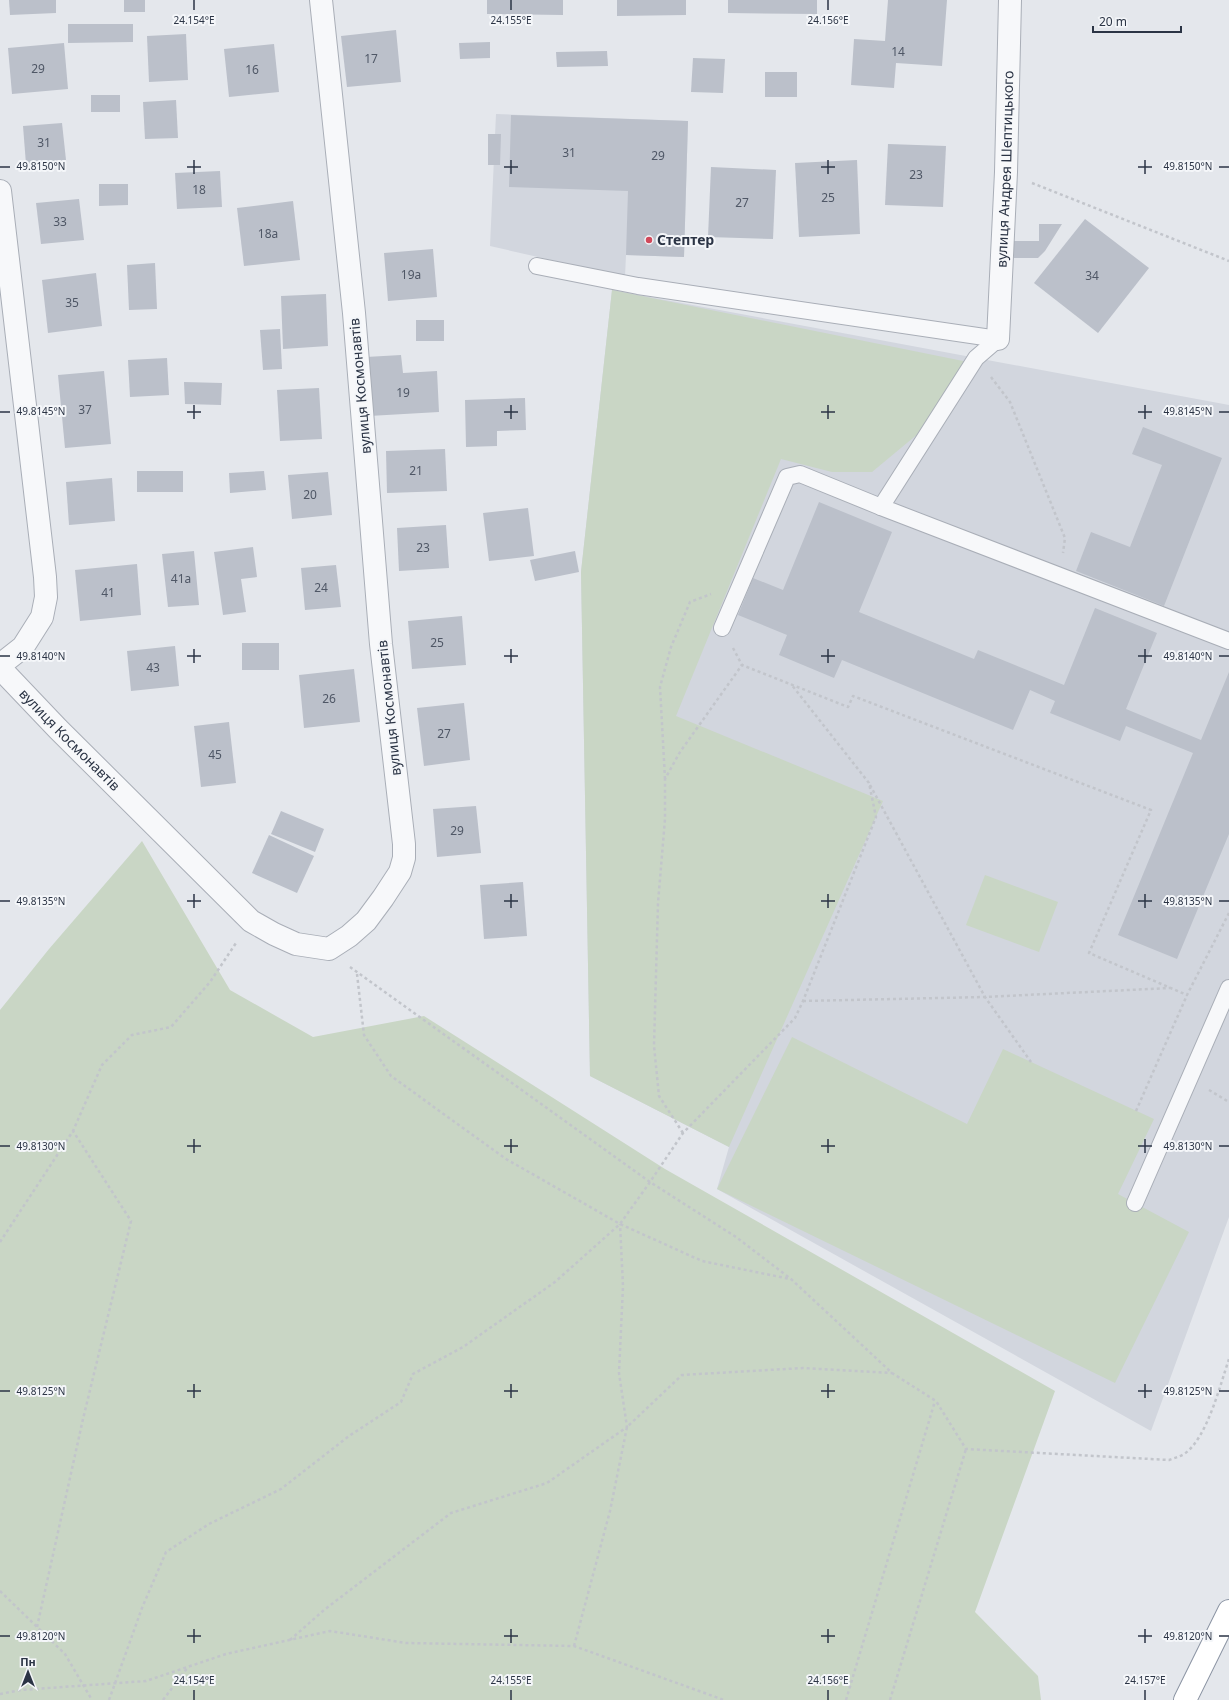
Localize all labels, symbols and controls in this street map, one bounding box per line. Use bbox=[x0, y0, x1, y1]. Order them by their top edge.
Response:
scale bar bbox=[1093, 8, 1181, 34]
text: 24.154°E bbox=[173, 13, 215, 27]
text: 24.155°E bbox=[490, 13, 532, 27]
text: 24.156°E bbox=[807, 13, 849, 27]
text: 20 m bbox=[1099, 13, 1127, 30]
house number: 14 bbox=[891, 43, 905, 60]
house number: 17 bbox=[364, 50, 378, 67]
house number: 29 bbox=[31, 60, 45, 77]
house number: 16 bbox=[245, 61, 259, 78]
street label: вулиця Андрея Шептицького bbox=[991, 70, 1017, 268]
house number: 31 bbox=[37, 134, 51, 151]
house number: 31 bbox=[562, 144, 576, 161]
house number: 29 bbox=[651, 147, 665, 164]
text: 49.8150°N bbox=[17, 159, 65, 173]
text: 49.8150°N bbox=[1164, 159, 1212, 173]
house number: 23 bbox=[909, 166, 923, 183]
house number: 18 bbox=[192, 181, 206, 198]
house number: 25 bbox=[821, 189, 835, 206]
house number: 27 bbox=[735, 194, 749, 211]
house number: 33 bbox=[53, 213, 67, 230]
house number: 18а bbox=[258, 225, 278, 242]
place label: Стептер bbox=[657, 230, 714, 249]
marker: Стептер bbox=[644, 235, 654, 245]
house number: 19а bbox=[401, 266, 421, 283]
house number: 34 bbox=[1085, 267, 1099, 284]
house number: 35 bbox=[65, 294, 79, 311]
street label: вулиця Космонавтів bbox=[344, 317, 375, 455]
house number: 19 bbox=[396, 384, 410, 401]
house number: 37 bbox=[78, 401, 92, 418]
text: 49.8145°N bbox=[17, 404, 65, 418]
text: 49.8145°N bbox=[1164, 404, 1212, 418]
house number: 21 bbox=[409, 462, 423, 479]
house number: 20 bbox=[303, 486, 317, 503]
house number: 23 bbox=[416, 539, 430, 556]
house number: 41а bbox=[171, 570, 191, 587]
house number: 24 bbox=[314, 579, 328, 596]
house number: 41 bbox=[101, 584, 115, 601]
house number: 25 bbox=[430, 634, 444, 651]
street label: вулиця Космонавтів bbox=[372, 639, 405, 777]
text: 49.8140°N bbox=[17, 649, 65, 663]
text: 49.8140°N bbox=[1164, 649, 1212, 663]
house number: 43 bbox=[146, 659, 160, 676]
street label: вулиця Космонавтів bbox=[15, 684, 125, 795]
house number: 26 bbox=[322, 690, 336, 707]
house number: 27 bbox=[437, 725, 451, 742]
house number: 45 bbox=[208, 746, 222, 763]
house number: 29 bbox=[450, 822, 464, 839]
text: 49.8135°N bbox=[17, 894, 65, 908]
text: 49.8135°N bbox=[1164, 894, 1212, 908]
text: 49.8130°N bbox=[17, 1139, 65, 1153]
text: 49.8130°N bbox=[1164, 1139, 1212, 1153]
text: 49.8125°N bbox=[17, 1384, 65, 1398]
text: 49.8125°N bbox=[1164, 1384, 1212, 1398]
text: 49.8120°N bbox=[17, 1629, 65, 1643]
text: 49.8120°N bbox=[1164, 1629, 1212, 1643]
north arrow bbox=[8, 1652, 48, 1692]
text: Пн bbox=[20, 1654, 36, 1669]
text: 24.154°E bbox=[173, 1673, 215, 1687]
text: 24.155°E bbox=[490, 1673, 532, 1687]
text: 24.156°E bbox=[807, 1673, 849, 1687]
text: 24.157°E bbox=[1124, 1673, 1166, 1687]

